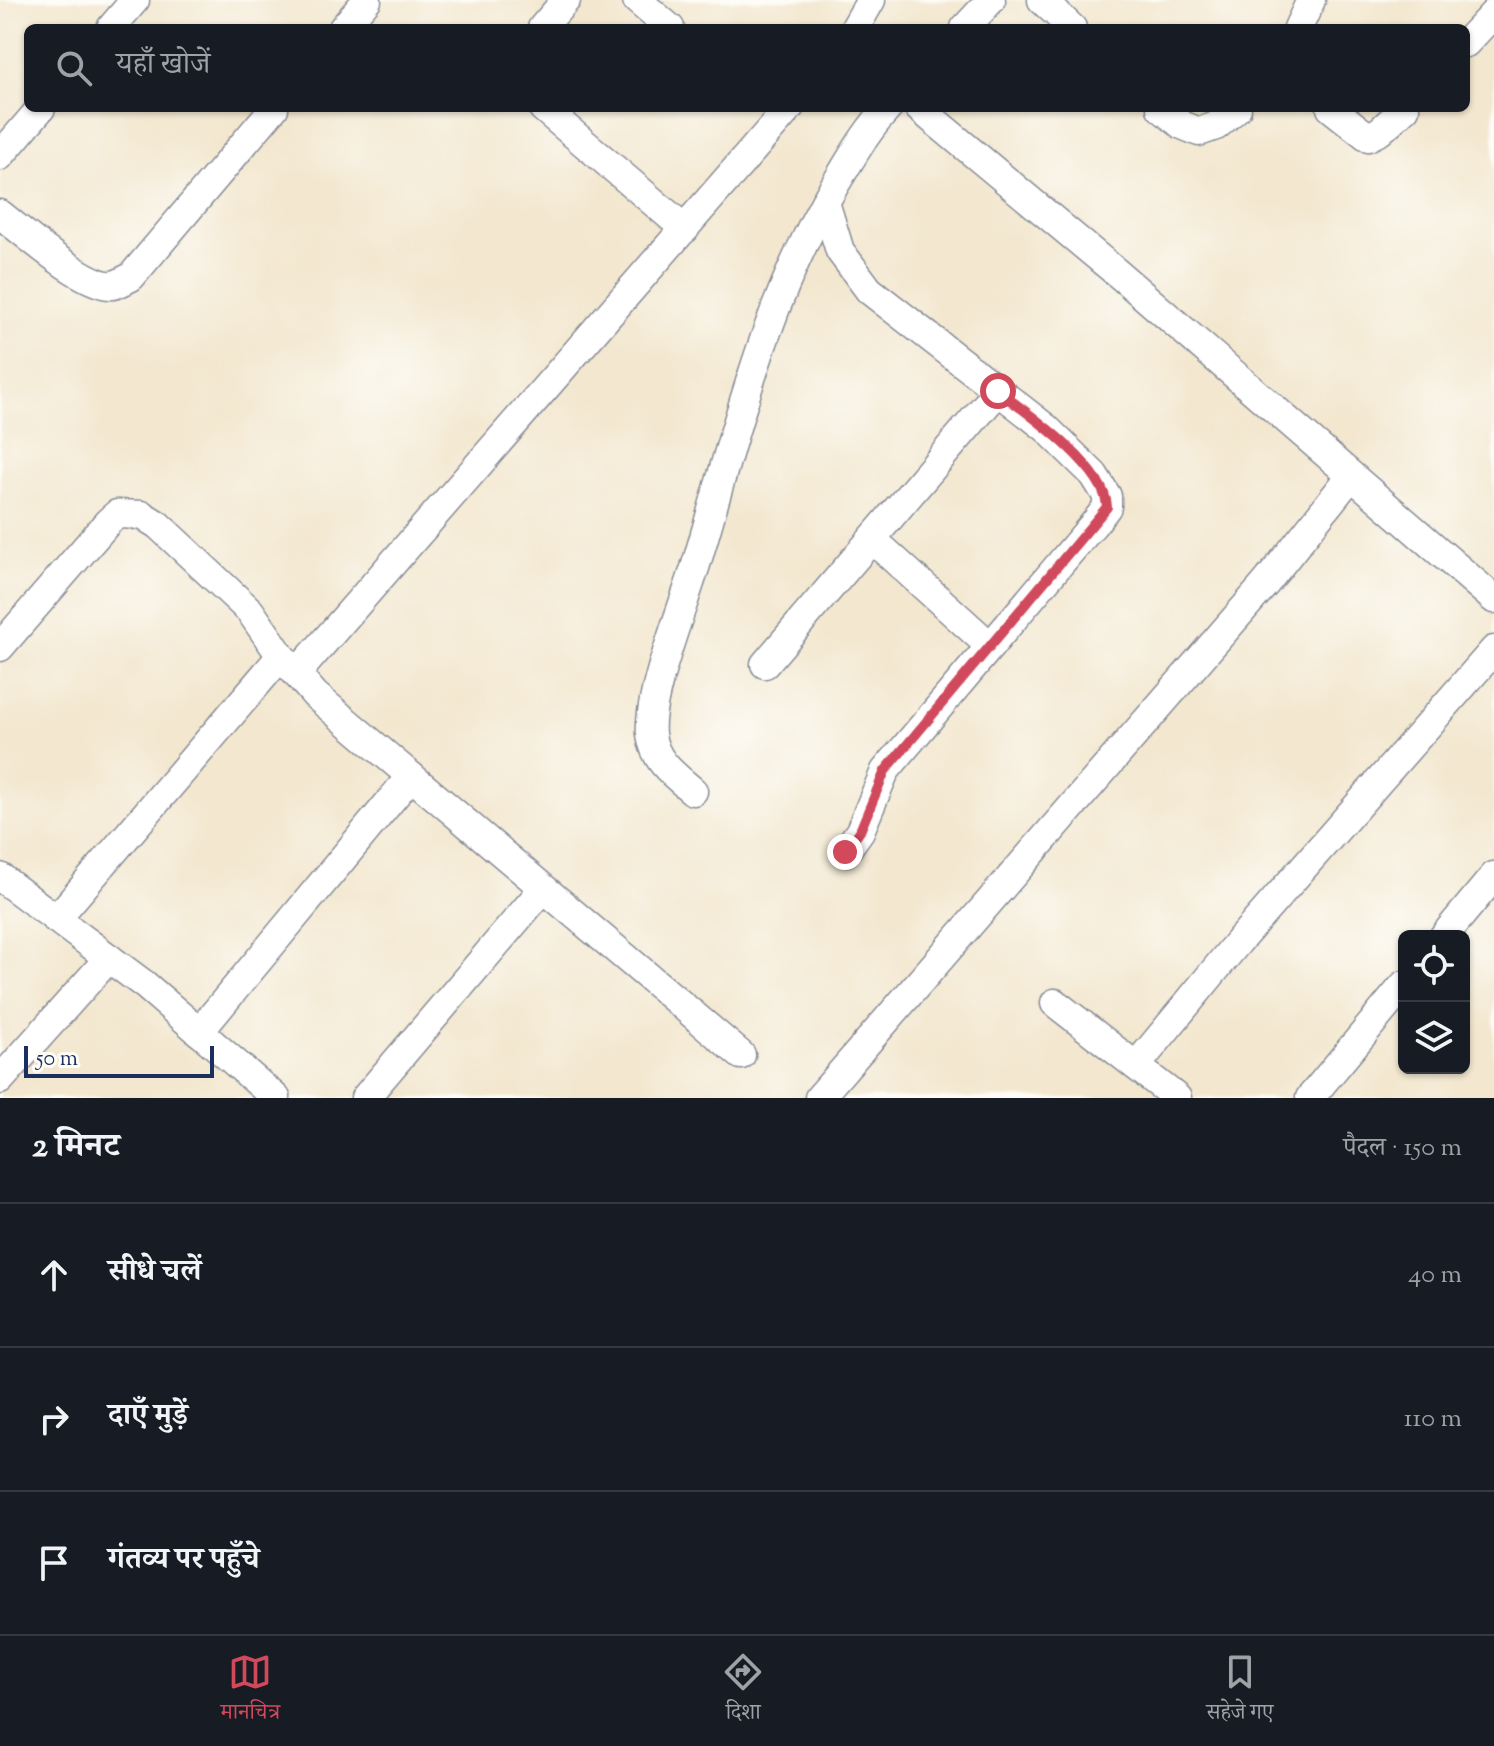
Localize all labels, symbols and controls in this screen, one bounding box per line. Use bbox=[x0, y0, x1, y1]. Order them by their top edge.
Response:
search box bbox=[24, 24, 1470, 112]
text: यहाँ खोजें bbox=[116, 44, 210, 87]
icon: search bbox=[52, 46, 96, 90]
route start bbox=[980, 373, 1016, 409]
route end bbox=[827, 834, 863, 870]
map controls bbox=[1398, 930, 1470, 1074]
button: locate bbox=[1398, 930, 1470, 1002]
button: layers bbox=[1398, 1002, 1470, 1074]
scale bar bbox=[24, 1042, 214, 1078]
text: 50 m bbox=[36, 1044, 78, 1076]
text: 2 मिनट bbox=[32, 1123, 120, 1172]
text: पैदल · 150 m bbox=[1343, 1130, 1462, 1167]
text: सीधे चलें bbox=[108, 1251, 201, 1294]
icon: ahead bbox=[32, 1253, 76, 1297]
text: 40 m bbox=[1408, 1257, 1462, 1294]
text: दाएँ मुड़ें bbox=[108, 1395, 188, 1438]
icon: right bbox=[32, 1397, 76, 1441]
text: 110 m bbox=[1404, 1401, 1462, 1438]
text: गंतव्य पर पहुँचे bbox=[108, 1539, 260, 1582]
icon: arrive bbox=[32, 1541, 76, 1585]
tab: मानचित्र bbox=[221, 1650, 280, 1733]
tab: दिशा bbox=[721, 1650, 765, 1733]
tab: सहेजे गए bbox=[1206, 1650, 1273, 1733]

